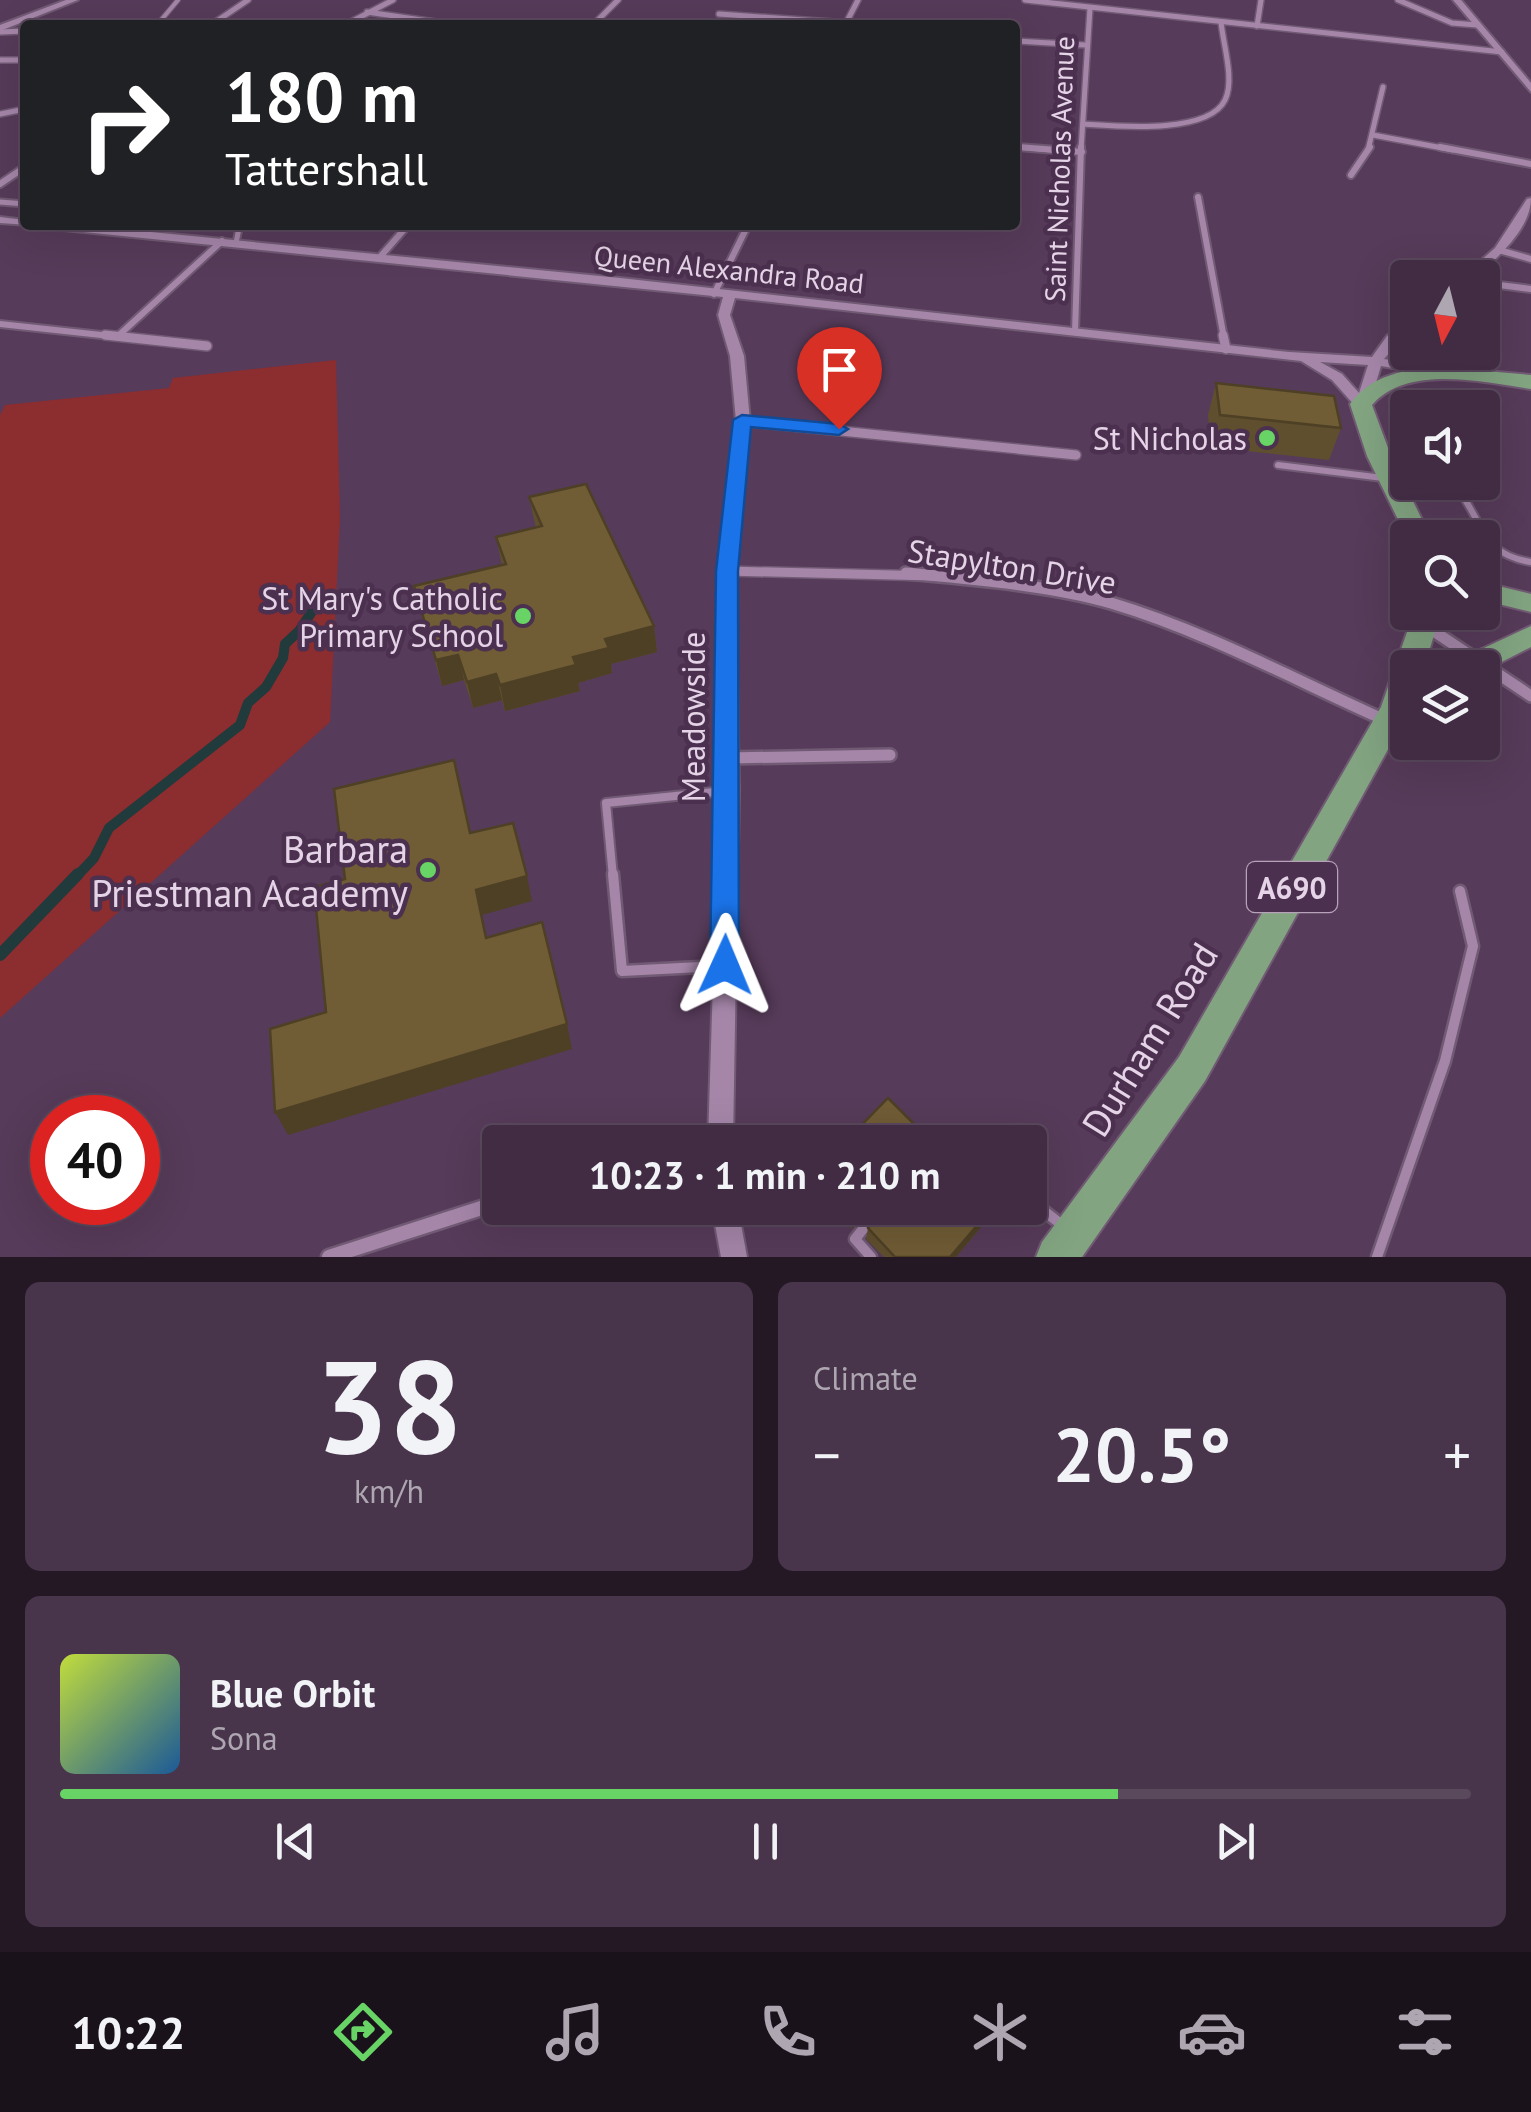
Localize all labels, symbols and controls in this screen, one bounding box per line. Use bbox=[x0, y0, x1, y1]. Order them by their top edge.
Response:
street label: Saint Nicholas Avenue bbox=[1036, 36, 1082, 302]
text: 180 m bbox=[225, 51, 418, 141]
icon: right bbox=[60, 60, 190, 190]
text: Tattershall bbox=[225, 139, 428, 197]
street label: Queen Alexandra Road bbox=[592, 236, 866, 302]
north arrow bbox=[1390, 260, 1500, 370]
map controls bbox=[1390, 260, 1500, 760]
pin bbox=[797, 327, 882, 430]
icon: arrive bbox=[812, 342, 867, 397]
button: sound bbox=[1390, 390, 1500, 500]
place label: St Nicholas bbox=[1093, 417, 1247, 459]
marker: St Nicholas bbox=[1256, 427, 1278, 449]
button: search bbox=[1390, 520, 1500, 630]
street label: Stapylton Drive bbox=[905, 529, 1119, 603]
place label: St Mary's Catholic Primary School bbox=[261, 577, 504, 656]
marker: St Mary's Catholic Primary School bbox=[512, 605, 534, 627]
street label: Meadowside bbox=[672, 632, 714, 802]
button: layers bbox=[1390, 650, 1500, 760]
place label: Barbara Priestman Academy bbox=[91, 824, 408, 917]
marker: Barbara Priestman Academy bbox=[417, 859, 439, 881]
road number: A690 bbox=[1247, 862, 1337, 912]
position arrow bbox=[673, 913, 777, 1017]
street label: Durham Road bbox=[1070, 933, 1228, 1145]
speed limit sign: 40 bbox=[30, 1095, 160, 1225]
text: 10:23 · 1 min · 210 m bbox=[589, 1150, 940, 1199]
text: 38 bbox=[315, 1321, 463, 1489]
text: Climate bbox=[813, 1357, 918, 1399]
text: 20.5° bbox=[1053, 1406, 1231, 1503]
text: − bbox=[813, 1419, 841, 1490]
text: + bbox=[1443, 1419, 1471, 1490]
text: km/h bbox=[354, 1470, 424, 1512]
text: Blue Orbit bbox=[210, 1668, 375, 1717]
text: Sona bbox=[210, 1717, 278, 1759]
icon: previous bbox=[268, 1814, 323, 1869]
icon: pause bbox=[738, 1814, 793, 1869]
icon: next bbox=[1208, 1814, 1263, 1869]
icon: directions bbox=[328, 1997, 398, 2067]
icon: music bbox=[540, 1997, 610, 2067]
icon: phone bbox=[753, 1997, 823, 2067]
icon: climate bbox=[965, 1997, 1035, 2067]
icon: car bbox=[1177, 1997, 1247, 2067]
icon: filters bbox=[1390, 1997, 1460, 2067]
text: 10:22 bbox=[71, 2003, 185, 2061]

